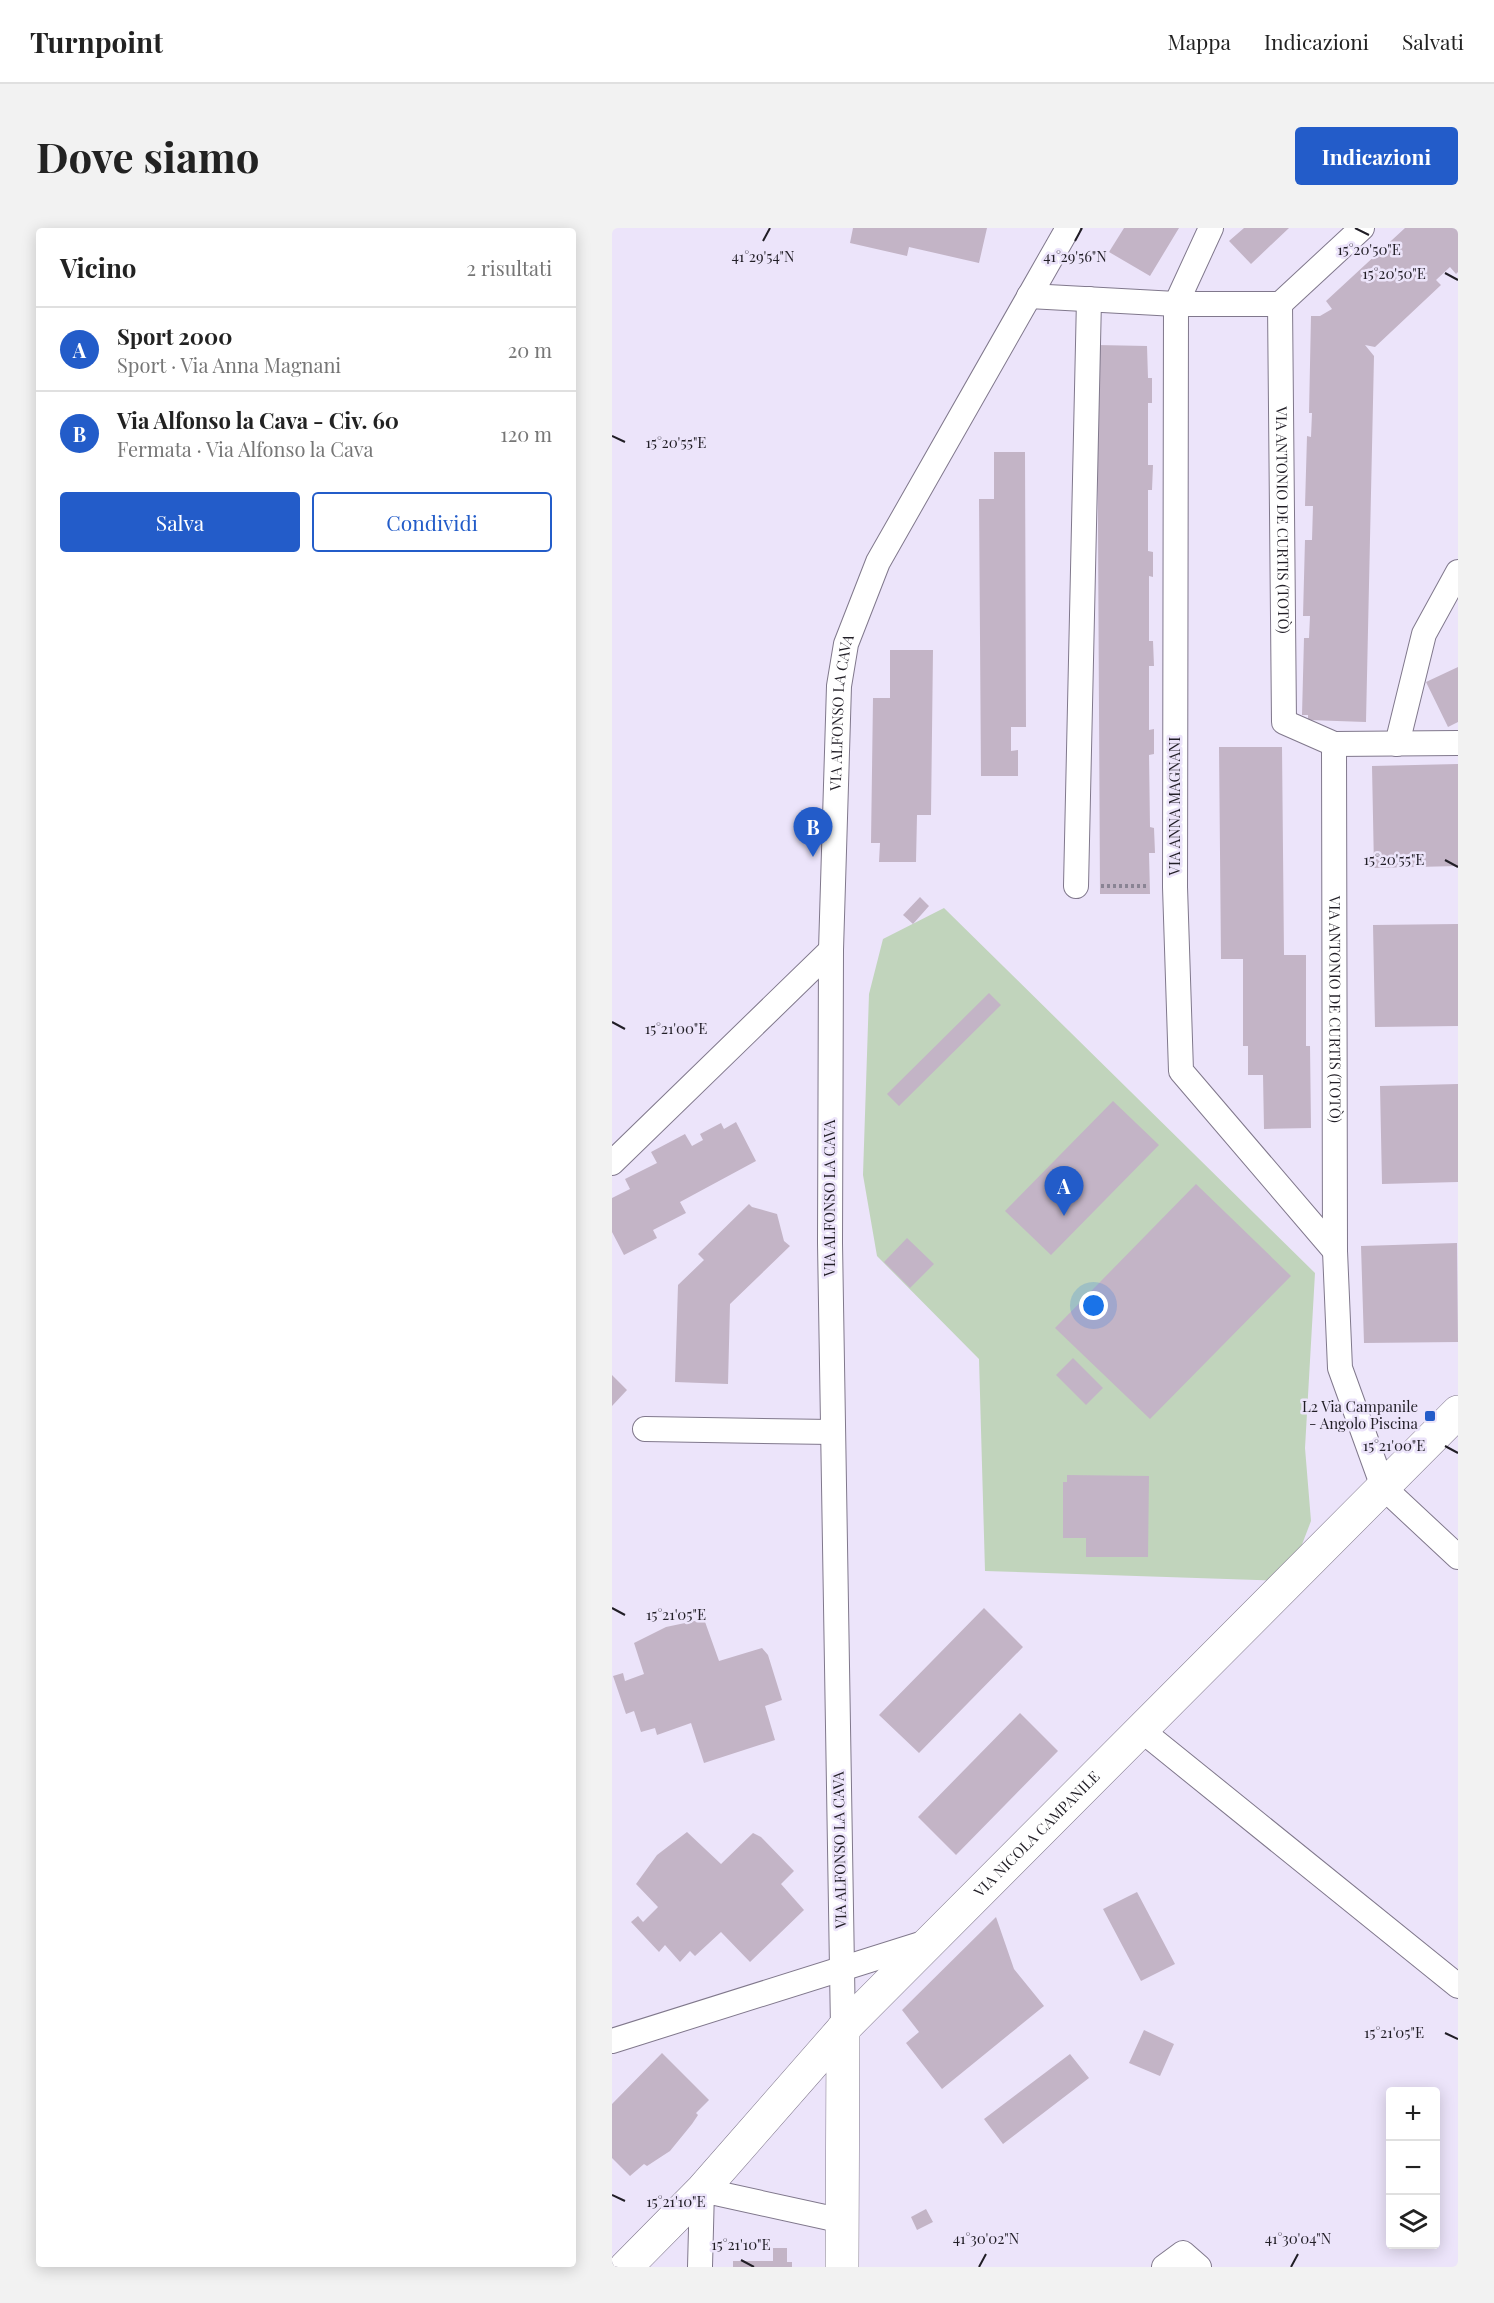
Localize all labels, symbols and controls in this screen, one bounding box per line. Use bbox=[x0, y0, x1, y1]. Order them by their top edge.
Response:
text: Turnpoint bbox=[30, 23, 163, 60]
text: Mappa bbox=[1167, 27, 1231, 55]
text: Indicazioni bbox=[1264, 27, 1369, 55]
text: Salvati bbox=[1402, 27, 1464, 55]
button: Indicazioni bbox=[1295, 127, 1458, 185]
text: Dove siamo bbox=[36, 128, 260, 184]
text: 15°20'50"E bbox=[1337, 239, 1401, 259]
text: 41°29'54"N bbox=[731, 246, 795, 266]
text: 41°29'56"N bbox=[1043, 246, 1107, 266]
text: Vicino bbox=[60, 250, 137, 285]
text: 2 risultati bbox=[466, 254, 552, 281]
text: 15°20'50"E bbox=[1362, 263, 1426, 283]
text: Sport 2000 bbox=[117, 321, 232, 351]
text: A bbox=[73, 336, 86, 363]
text: 20 m bbox=[508, 336, 552, 363]
text: Sport · Via Anna Magnani bbox=[117, 351, 341, 378]
text: Via Alfonso la Cava - Civ. 60 bbox=[117, 405, 399, 435]
street label: VIA ANTONIO DE CURTIS (TOTÒ) bbox=[1272, 405, 1294, 634]
text: B bbox=[73, 420, 86, 447]
text: 120 m bbox=[500, 420, 552, 447]
text: 15°20'55"E bbox=[645, 432, 707, 452]
text: Fermata · Via Alfonso la Cava bbox=[117, 435, 373, 462]
button: Salva bbox=[60, 492, 300, 552]
button: Condividi bbox=[312, 492, 552, 552]
street label: VIA ALFONSO LA CAVA bbox=[825, 630, 858, 792]
street label: VIA ANNA MAGNANI bbox=[1164, 737, 1184, 876]
pin: B bbox=[794, 808, 832, 857]
text: 15°20'55"E bbox=[1363, 849, 1425, 869]
street label: VIA ANTONIO DE CURTIS (TOTÒ) bbox=[1325, 895, 1346, 1123]
text: 15°21'00"E bbox=[645, 1018, 707, 1038]
street label: VIA ALFONSO LA CAVA bbox=[819, 1119, 839, 1278]
pin: A bbox=[1044, 1166, 1084, 1216]
your location bbox=[1079, 1291, 1108, 1320]
place label: L2 Via Campanile - Angolo Piscina bbox=[1302, 1396, 1419, 1433]
marker: L2 Via Campanile - Angolo Piscina bbox=[1423, 1409, 1437, 1423]
text: 15°21'00"E bbox=[1363, 1435, 1425, 1455]
text: 15°21'05"E bbox=[646, 1604, 706, 1624]
street label: VIA NICOLA CAMPANILE bbox=[968, 1766, 1103, 1902]
street label: VIA ALFONSO LA CAVA bbox=[828, 1771, 850, 1930]
text: 15°21'05"E bbox=[1364, 2022, 1424, 2042]
map controls bbox=[1386, 2087, 1440, 2249]
button: + bbox=[1386, 2087, 1440, 2141]
button: − bbox=[1386, 2141, 1440, 2195]
text: 15°21'10"E bbox=[646, 2191, 706, 2211]
button: layers bbox=[1386, 2195, 1440, 2249]
text: 41°30'02"N bbox=[953, 2228, 1020, 2248]
text: 41°30'04"N bbox=[1265, 2228, 1332, 2248]
text: 15°21'10"E bbox=[711, 2234, 771, 2254]

